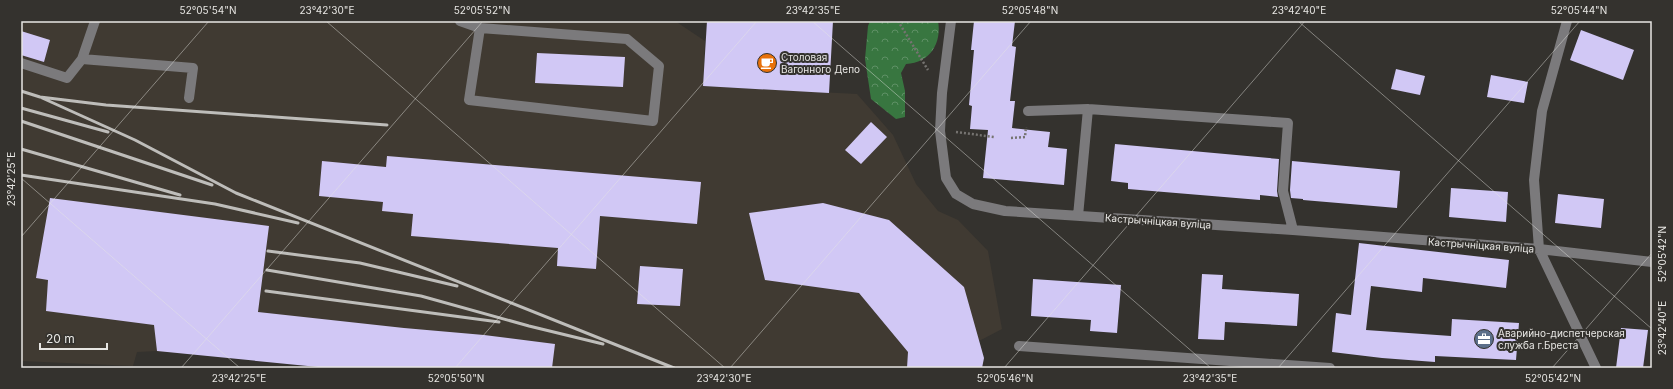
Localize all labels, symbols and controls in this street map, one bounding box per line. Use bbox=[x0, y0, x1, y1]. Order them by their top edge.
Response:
text: 52°05'54"N bbox=[180, 4, 236, 16]
text: 23°42'30"E bbox=[300, 4, 354, 16]
text: 52°05'52"N bbox=[454, 4, 510, 16]
text: 23°42'35"E bbox=[786, 4, 840, 16]
text: 52°05'48"N bbox=[1002, 4, 1058, 16]
text: 23°42'40"E bbox=[1272, 4, 1326, 16]
text: 52°05'44"N bbox=[1551, 4, 1607, 16]
place label: Столовая Вагонного Депо bbox=[781, 51, 860, 75]
cafe icon: Столовая Вагонного Депо bbox=[756, 52, 778, 74]
text: 23°42'25"E bbox=[5, 152, 17, 206]
street label: Кастрычніцкая вуліца bbox=[1105, 211, 1211, 231]
text: 52°05'42"N bbox=[1656, 226, 1668, 282]
street label: Кастрычніцкая вуліца bbox=[1428, 235, 1534, 255]
text: 23°42'40"E bbox=[1656, 301, 1668, 355]
scale bar bbox=[40, 325, 107, 351]
place label: Аварийно-диспетчерская служба г.Бреста bbox=[1498, 327, 1625, 351]
office icon: Аварийно-диспетчерская служба г.Бреста bbox=[1473, 328, 1495, 350]
text: 20 m bbox=[46, 331, 75, 346]
text: 23°42'25"E bbox=[212, 372, 266, 384]
text: 52°05'50"N bbox=[428, 372, 484, 384]
text: 23°42'30"E bbox=[697, 372, 751, 384]
text: 52°05'46"N bbox=[977, 372, 1033, 384]
text: 23°42'35"E bbox=[1183, 372, 1237, 384]
text: 52°05'42"N bbox=[1525, 372, 1581, 384]

